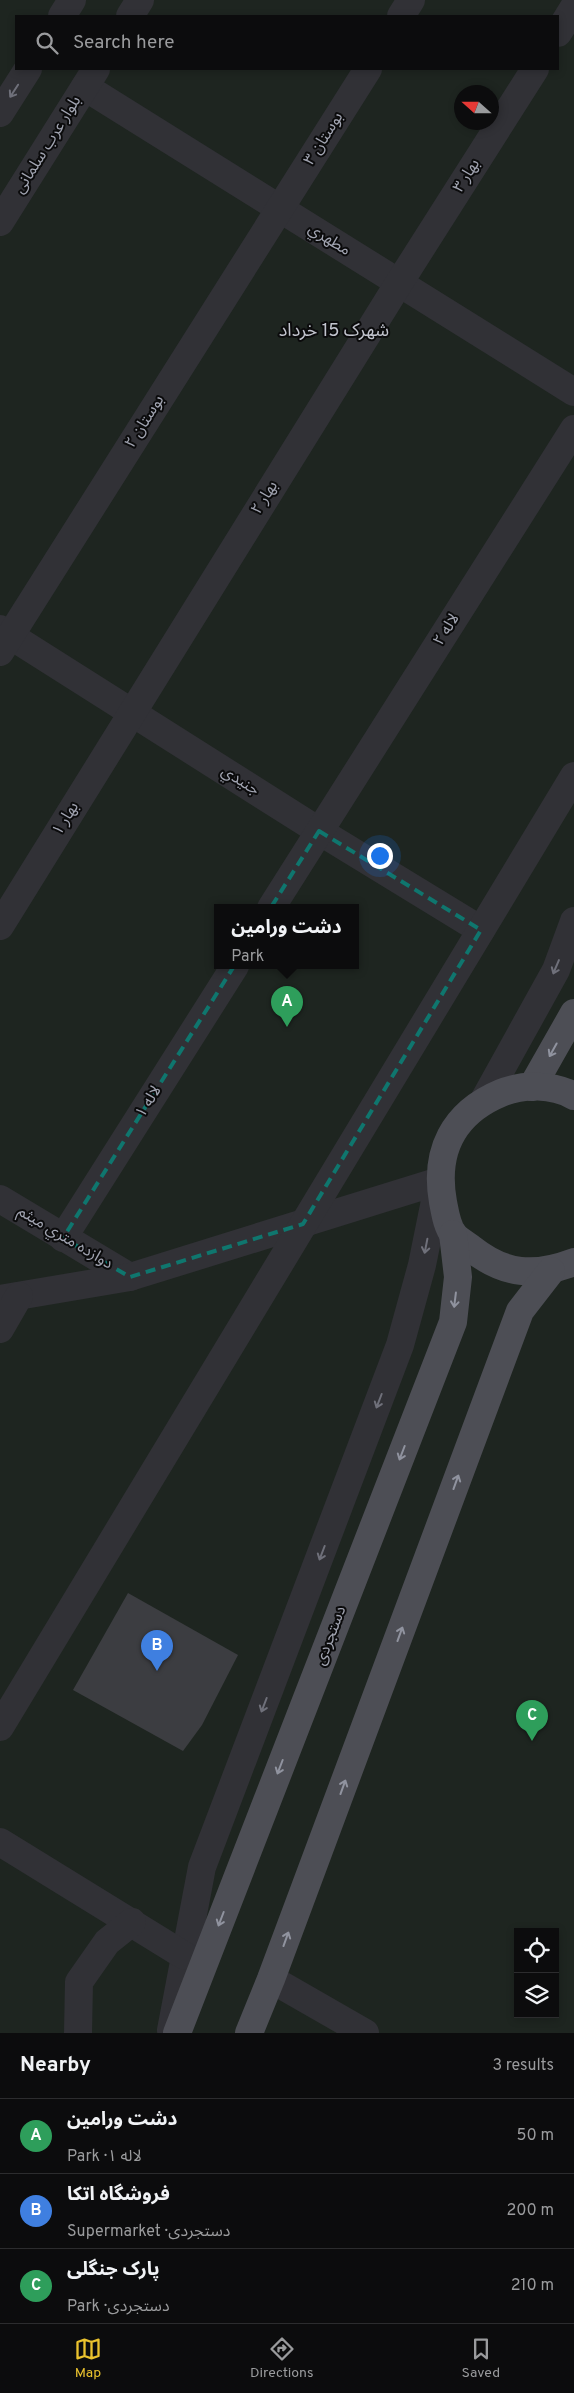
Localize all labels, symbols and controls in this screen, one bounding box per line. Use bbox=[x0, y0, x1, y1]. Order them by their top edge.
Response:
search box bbox=[15, 15, 559, 70]
icon: search bbox=[33, 29, 61, 57]
text: Search here bbox=[73, 31, 175, 55]
one-way arrow bbox=[9, 83, 19, 97]
north arrow bbox=[454, 85, 499, 130]
street label: بلوار عرب سلمانی bbox=[10, 92, 86, 198]
street label: بوستان ۳ bbox=[300, 109, 348, 169]
street label: بهار ۳ bbox=[449, 155, 485, 197]
street label: مطهري bbox=[304, 219, 354, 261]
district label: شهرک 15 خرداد bbox=[279, 320, 389, 343]
street label: بوستان ۲ bbox=[121, 392, 169, 452]
street label: بهار ۲ bbox=[247, 477, 283, 519]
street label: لاله ۲ bbox=[429, 610, 465, 650]
street label: جنيدي bbox=[217, 762, 263, 801]
street label: بهار ۱ bbox=[48, 798, 84, 840]
your location bbox=[367, 843, 393, 869]
popup bbox=[214, 904, 359, 969]
text: دشت ورامین bbox=[231, 916, 342, 940]
text: Park bbox=[231, 947, 264, 967]
one-way arrow bbox=[551, 959, 561, 974]
pin: A bbox=[271, 986, 303, 1027]
one-way arrow bbox=[548, 1042, 557, 1057]
street label: لاله ۱ bbox=[131, 1082, 167, 1122]
street label: دوازده متري میثم bbox=[13, 1202, 116, 1275]
one-way arrow bbox=[421, 1237, 430, 1253]
one-way arrow bbox=[450, 1291, 460, 1307]
one-way arrow bbox=[374, 1393, 383, 1408]
one-way arrow bbox=[397, 1444, 406, 1460]
one-way arrow bbox=[452, 1475, 461, 1490]
one-way arrow bbox=[316, 1545, 326, 1560]
street label: دستجردی bbox=[311, 1603, 351, 1669]
one-way arrow bbox=[396, 1627, 405, 1643]
pin: B bbox=[141, 1630, 173, 1671]
one-way arrow bbox=[259, 1697, 268, 1712]
pin: C bbox=[516, 1700, 548, 1741]
one-way arrow bbox=[275, 1759, 284, 1774]
one-way arrow bbox=[339, 1780, 348, 1795]
one-way arrow bbox=[216, 1911, 225, 1926]
map controls bbox=[514, 1928, 559, 2018]
button: locate bbox=[514, 1928, 559, 1973]
one-way arrow bbox=[282, 1932, 291, 1947]
button: layers bbox=[514, 1973, 559, 2018]
text: Nearby bbox=[20, 2052, 91, 2079]
text: 3 results bbox=[492, 2056, 554, 2076]
text: دشت ورامین bbox=[67, 2108, 177, 2132]
text: A bbox=[30, 2126, 42, 2146]
text: 50 m bbox=[517, 2126, 554, 2146]
text: Park · لاله ۱ bbox=[67, 2147, 142, 2167]
text: فروشگاه اتکا bbox=[67, 2183, 170, 2207]
text: B bbox=[30, 2201, 42, 2221]
text: 200 m bbox=[506, 2201, 554, 2221]
text: Supermarket · دستجردی bbox=[67, 2222, 230, 2242]
text: پارک جنگلی bbox=[67, 2258, 160, 2282]
text: C bbox=[31, 2276, 41, 2296]
text: 210 m bbox=[511, 2276, 554, 2296]
text: Park · دستجردی bbox=[67, 2297, 170, 2317]
tab: Map bbox=[74, 2335, 102, 2382]
tab: Directions bbox=[250, 2335, 314, 2382]
tab: Saved bbox=[462, 2335, 500, 2382]

